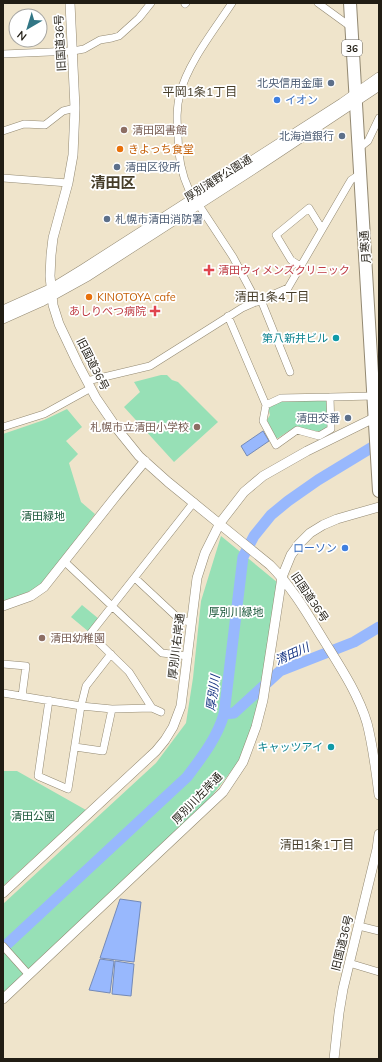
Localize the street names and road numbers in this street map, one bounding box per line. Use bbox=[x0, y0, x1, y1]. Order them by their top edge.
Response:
street label: 旧国道36号 bbox=[52, 14, 68, 72]
road number: 36 bbox=[342, 40, 362, 56]
street label: 厚別滝野公園通 bbox=[182, 152, 254, 204]
street label: 月寒通 bbox=[357, 230, 373, 264]
street label: 旧国道36号 bbox=[74, 335, 112, 393]
street label: 旧国道36号 bbox=[288, 569, 332, 625]
street label: 厚別川右岸通 bbox=[165, 612, 187, 680]
street label: 厚別川左岸通 bbox=[169, 769, 225, 827]
street label: 旧国道36号 bbox=[328, 914, 356, 972]

